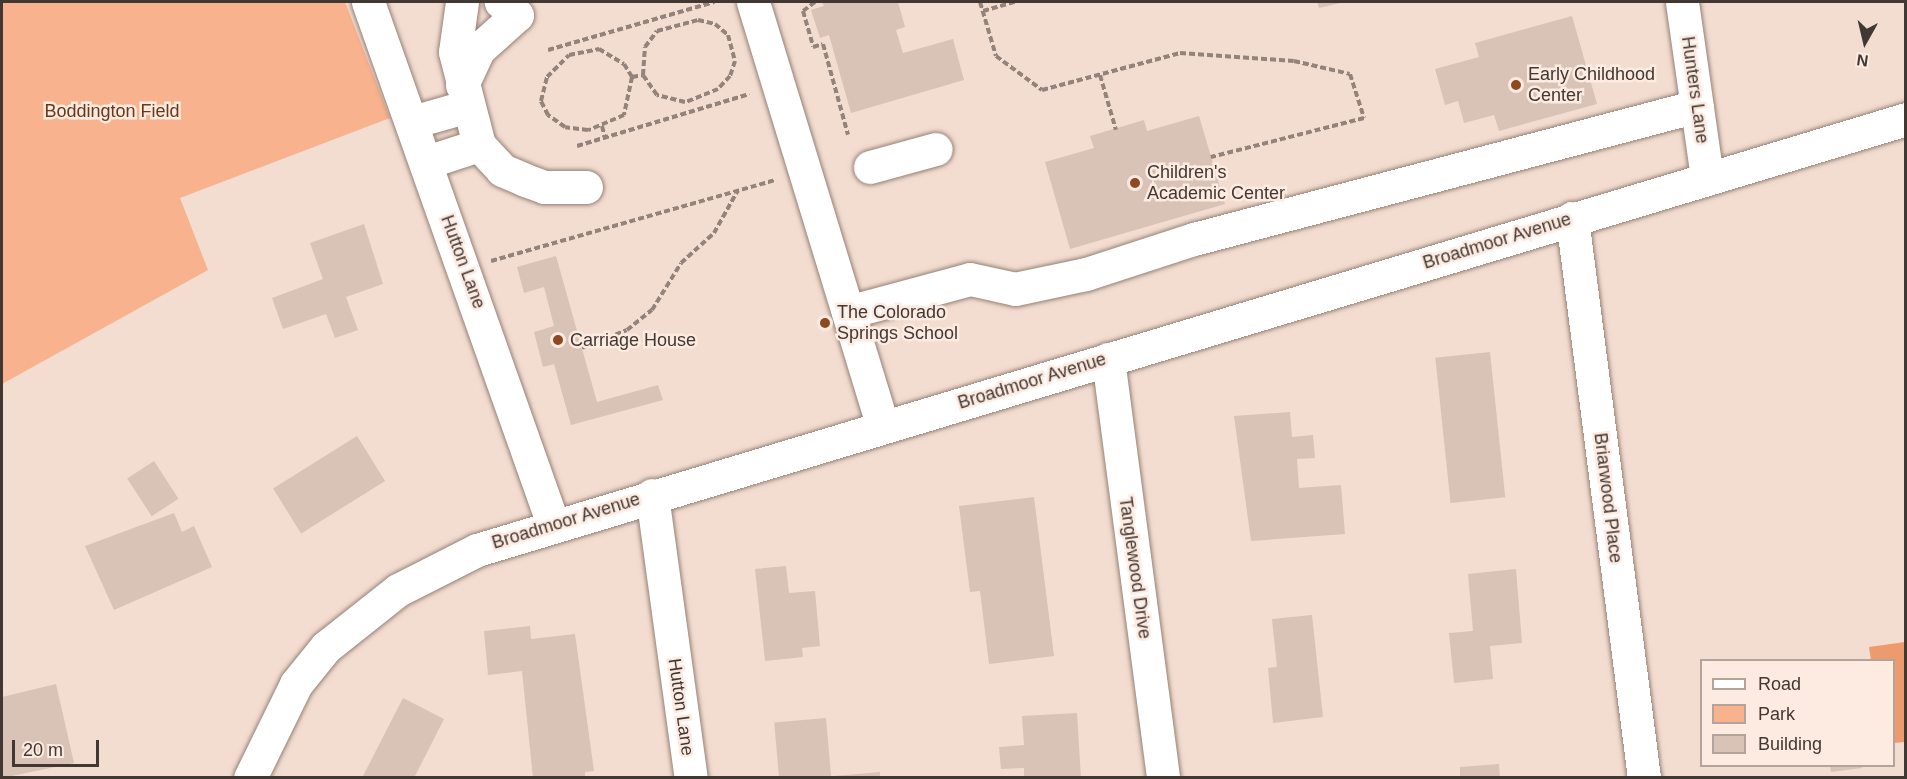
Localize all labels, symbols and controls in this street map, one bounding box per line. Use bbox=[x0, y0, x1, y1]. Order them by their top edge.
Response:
north arrow bbox=[1835, 12, 1895, 72]
street label: Hunters Lane bbox=[1677, 35, 1713, 145]
text: N bbox=[1856, 51, 1869, 70]
place label: Early Childhood Center bbox=[1528, 64, 1655, 106]
marker: Early Childhood Center bbox=[1509, 78, 1523, 92]
park label: Boddington Field bbox=[44, 100, 180, 122]
place label: Children's Academic Center bbox=[1147, 162, 1285, 204]
marker: Children's Academic Center bbox=[1128, 176, 1142, 190]
street label: Broadmoor Avenue bbox=[1420, 208, 1574, 274]
street label: Hutton Lane bbox=[436, 212, 490, 312]
place label: The Colorado Springs School bbox=[837, 302, 958, 344]
marker: The Colorado Springs School bbox=[818, 316, 832, 330]
place label: Carriage House bbox=[570, 329, 696, 351]
marker: Carriage House bbox=[551, 333, 565, 347]
street label: Broadmoor Avenue bbox=[955, 348, 1109, 414]
street label: Briarwood Place bbox=[1589, 432, 1627, 564]
street label: Broadmoor Avenue bbox=[489, 488, 643, 554]
street label: Tanglewood Drive bbox=[1114, 496, 1156, 640]
street label: Hutton Lane bbox=[663, 657, 699, 757]
legend bbox=[1700, 659, 1895, 767]
text: Road bbox=[1758, 674, 1801, 694]
text: Park bbox=[1758, 704, 1795, 724]
scale bar bbox=[15, 728, 102, 766]
text: Building bbox=[1758, 734, 1822, 754]
text: 20 m bbox=[23, 740, 63, 760]

